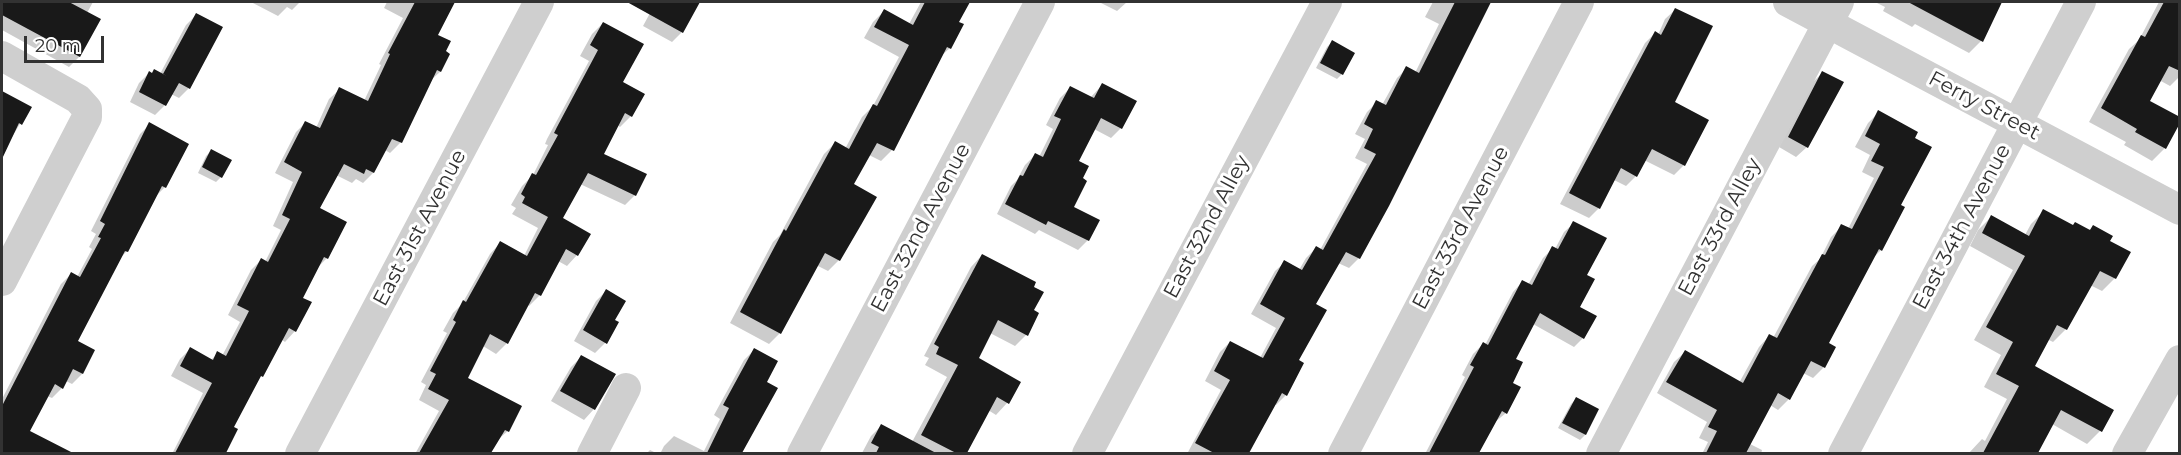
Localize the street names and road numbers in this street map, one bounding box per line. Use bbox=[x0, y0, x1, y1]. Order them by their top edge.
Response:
street label: Ferry Street bbox=[1924, 66, 2044, 146]
street label: East 32nd Avenue bbox=[866, 139, 976, 317]
street label: East 34th Avenue bbox=[1908, 140, 2016, 314]
street label: East 33rd Avenue bbox=[1407, 142, 1515, 314]
street label: East 31st Avenue bbox=[368, 145, 472, 311]
street label: East 32nd Alley bbox=[1159, 151, 1255, 303]
street label: East 33rd Alley bbox=[1673, 154, 1767, 300]

